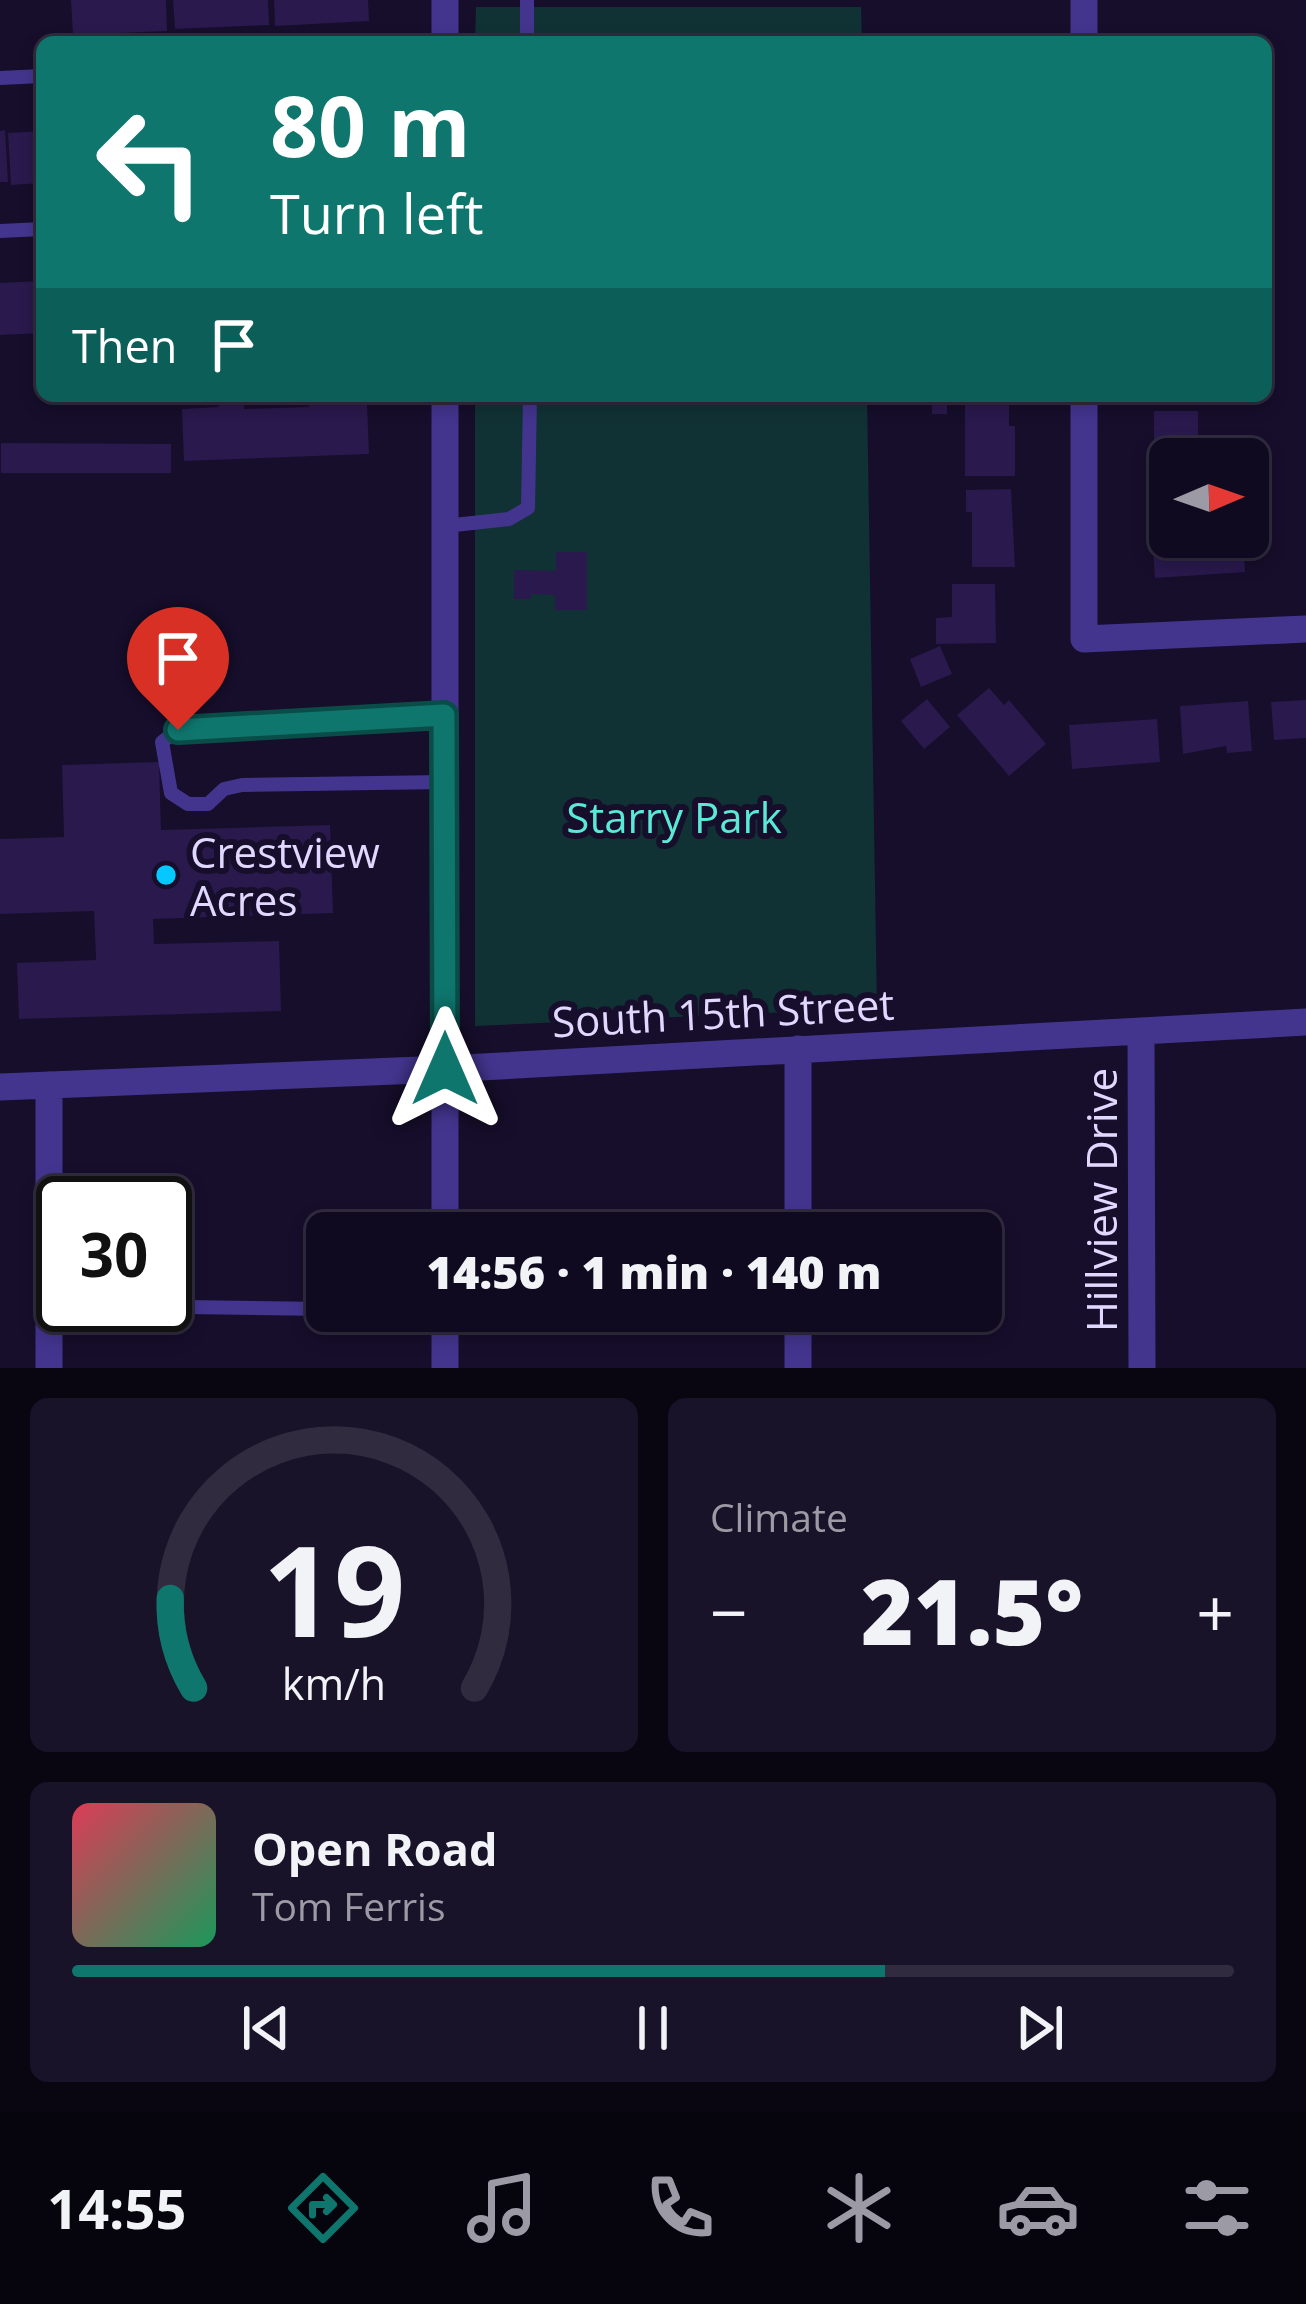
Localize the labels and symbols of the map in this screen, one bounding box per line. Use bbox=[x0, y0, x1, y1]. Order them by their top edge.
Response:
north arrow bbox=[1149, 438, 1269, 558]
pin bbox=[127, 607, 229, 730]
park label: Starry Park bbox=[566, 788, 782, 845]
place label: Crestview Acres bbox=[190, 823, 380, 928]
marker: Crestview Acres bbox=[153, 862, 179, 888]
street label: South 15th Street bbox=[550, 975, 896, 1049]
position arrow bbox=[382, 1006, 508, 1132]
street label: Hillview Drive bbox=[1072, 1068, 1129, 1332]
speed limit sign: 30 bbox=[36, 1176, 192, 1332]

